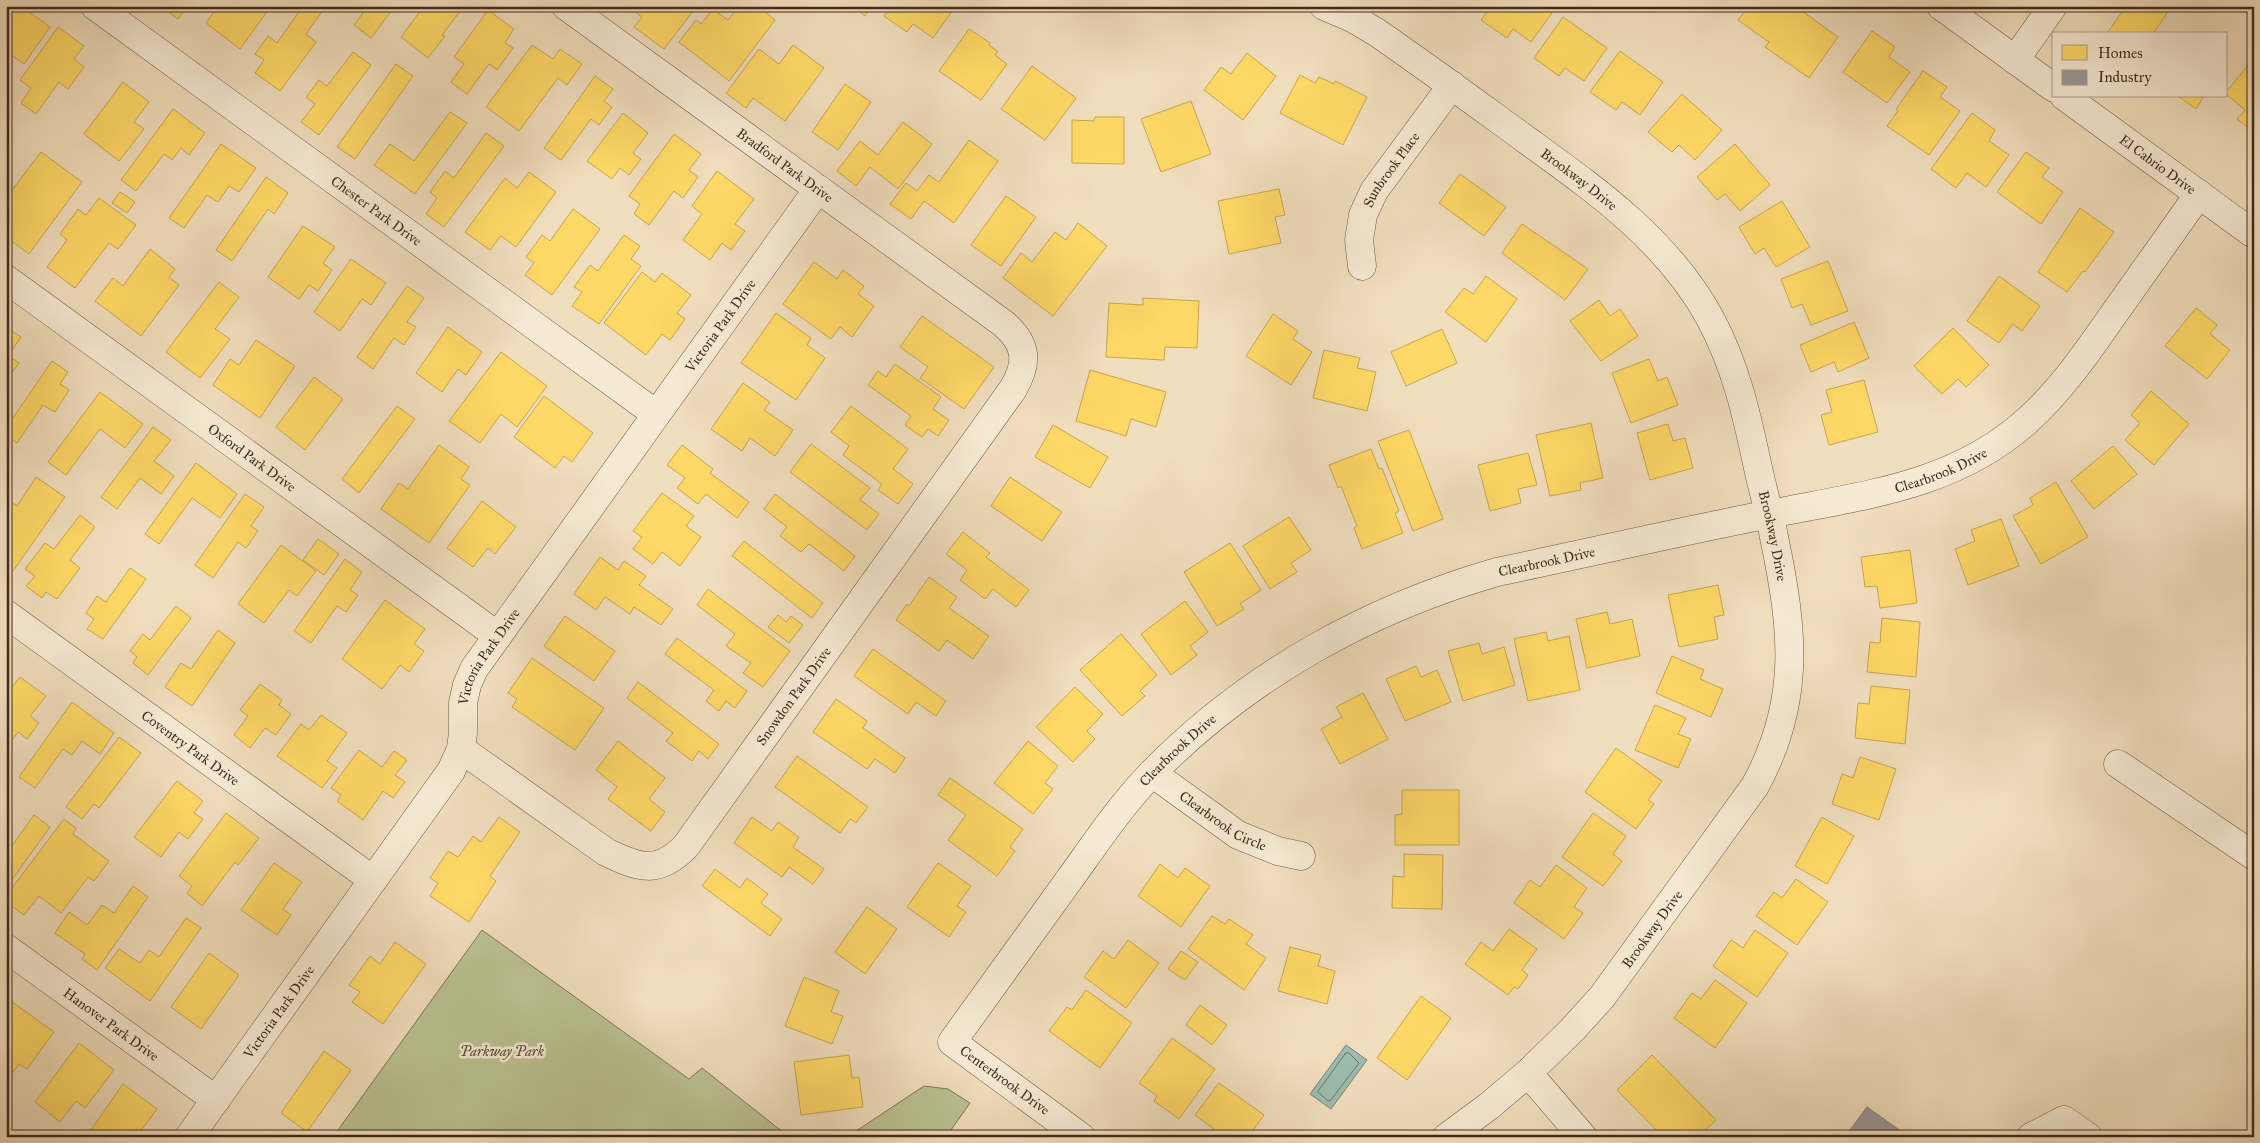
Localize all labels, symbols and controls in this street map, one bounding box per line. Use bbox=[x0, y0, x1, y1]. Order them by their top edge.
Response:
legend bbox=[2052, 32, 2228, 98]
text: Homes bbox=[2098, 44, 2143, 62]
text: Industry bbox=[2098, 68, 2152, 86]
street label: Bradford Park Drive bbox=[733, 125, 836, 206]
street label: Sunbrook Place bbox=[1360, 129, 1424, 210]
street label: El Cabrio Drive bbox=[2116, 131, 2199, 198]
street label: Brookway Drive bbox=[1537, 145, 1621, 214]
street label: Chester Park Drive bbox=[327, 172, 425, 250]
street label: Victoria Park Drive bbox=[681, 276, 760, 376]
street label: Oxford Park Drive bbox=[204, 420, 299, 496]
street label: Clearbrook Drive bbox=[1893, 444, 1990, 497]
street label: Brookway Drive bbox=[1755, 489, 1790, 583]
street label: Clearbrook Drive bbox=[1497, 543, 1597, 580]
street label: Victoria Park Drive bbox=[455, 605, 524, 707]
street label: Snowdon Park Drive bbox=[753, 643, 835, 749]
street label: Coventry Park Drive bbox=[138, 707, 243, 790]
street label: Clearbrook Drive bbox=[1136, 711, 1220, 790]
street label: Clearbrook Circle bbox=[1176, 788, 1269, 855]
street label: Brookway Drive bbox=[1619, 887, 1686, 971]
street label: Victoria Park Drive bbox=[239, 962, 318, 1063]
street label: Hanover Park Drive bbox=[60, 984, 162, 1065]
street label: Centerbrook Drive bbox=[956, 1042, 1053, 1119]
park label: Parkway Park bbox=[460, 1043, 545, 1060]

